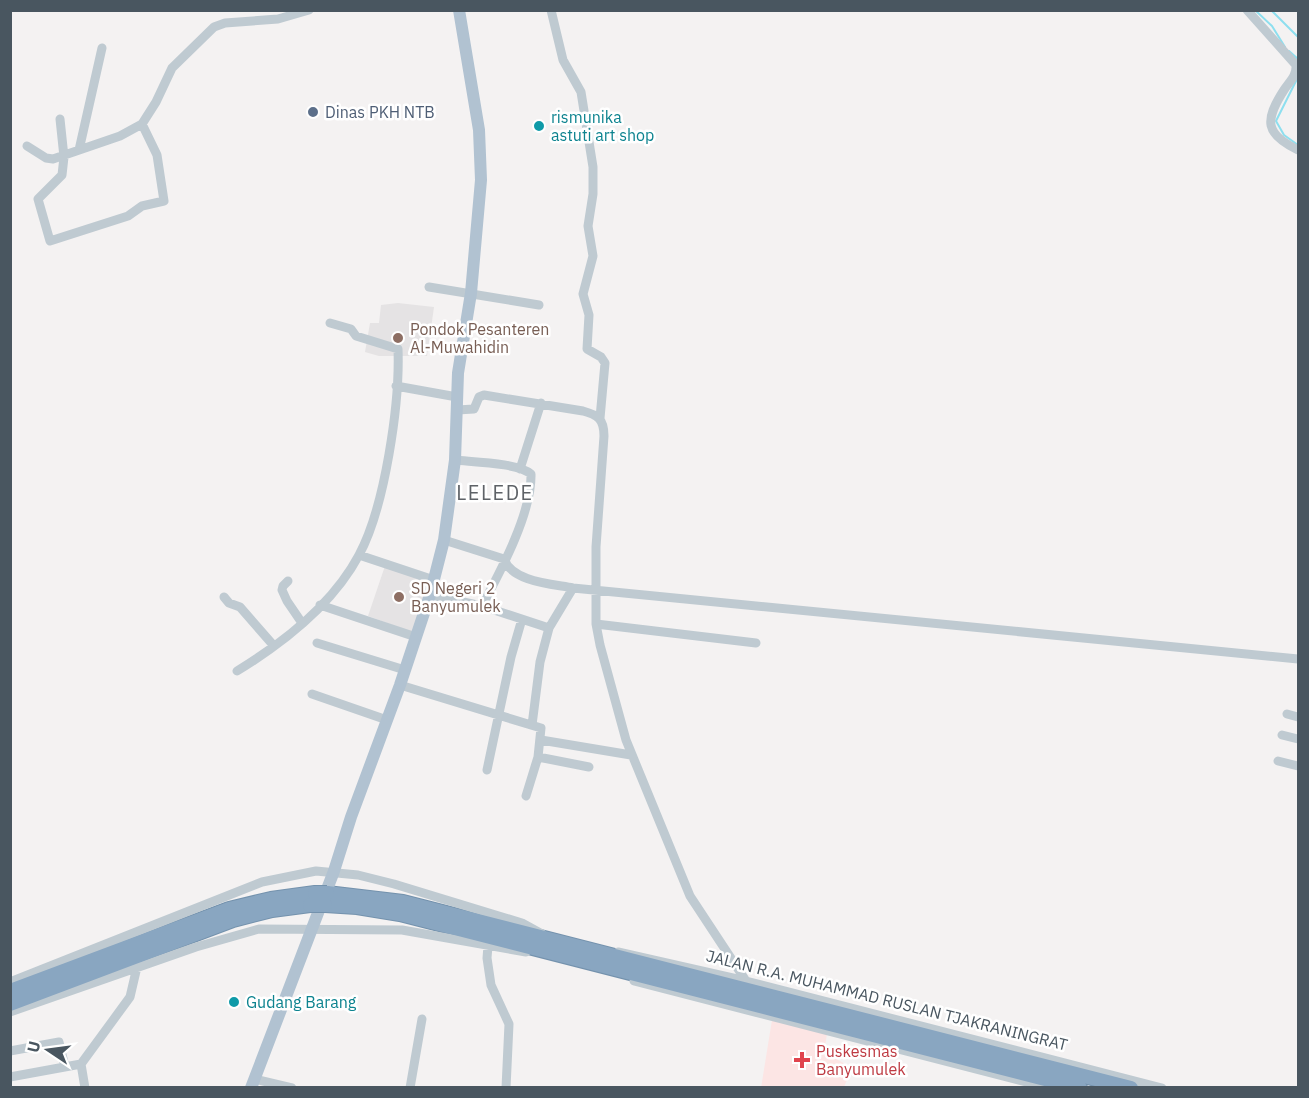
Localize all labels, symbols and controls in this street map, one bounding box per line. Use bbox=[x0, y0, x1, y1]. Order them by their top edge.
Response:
place label: Dinas PKH NTB bbox=[325, 102, 435, 122]
marker: Dinas PKH NTB bbox=[306, 105, 320, 119]
place label: rismunika astuti art shop bbox=[551, 107, 654, 145]
marker: rismunika astuti art shop bbox=[532, 119, 546, 133]
place label: Pondok Pesanteren Al-Muwahidin bbox=[410, 319, 549, 357]
marker: Pondok Pesanteren Al-Muwahidin bbox=[391, 331, 405, 345]
district label: LELEDE bbox=[456, 479, 534, 506]
place label: SD Negeri 2 Banyumulek bbox=[411, 578, 501, 616]
marker: SD Negeri 2 Banyumulek bbox=[392, 590, 406, 604]
street label: JALAN R.A. MUHAMMAD RUSLAN TJAKRANINGRAT bbox=[704, 945, 1070, 1055]
place label: Gudang Barang bbox=[246, 992, 357, 1012]
marker: Gudang Barang bbox=[227, 995, 241, 1009]
north arrow bbox=[18, 1020, 78, 1080]
text: U bbox=[22, 1039, 44, 1054]
place label: Puskesmas Banyumulek bbox=[816, 1041, 906, 1079]
marker: Puskesmas Banyumulek bbox=[793, 1051, 811, 1069]

